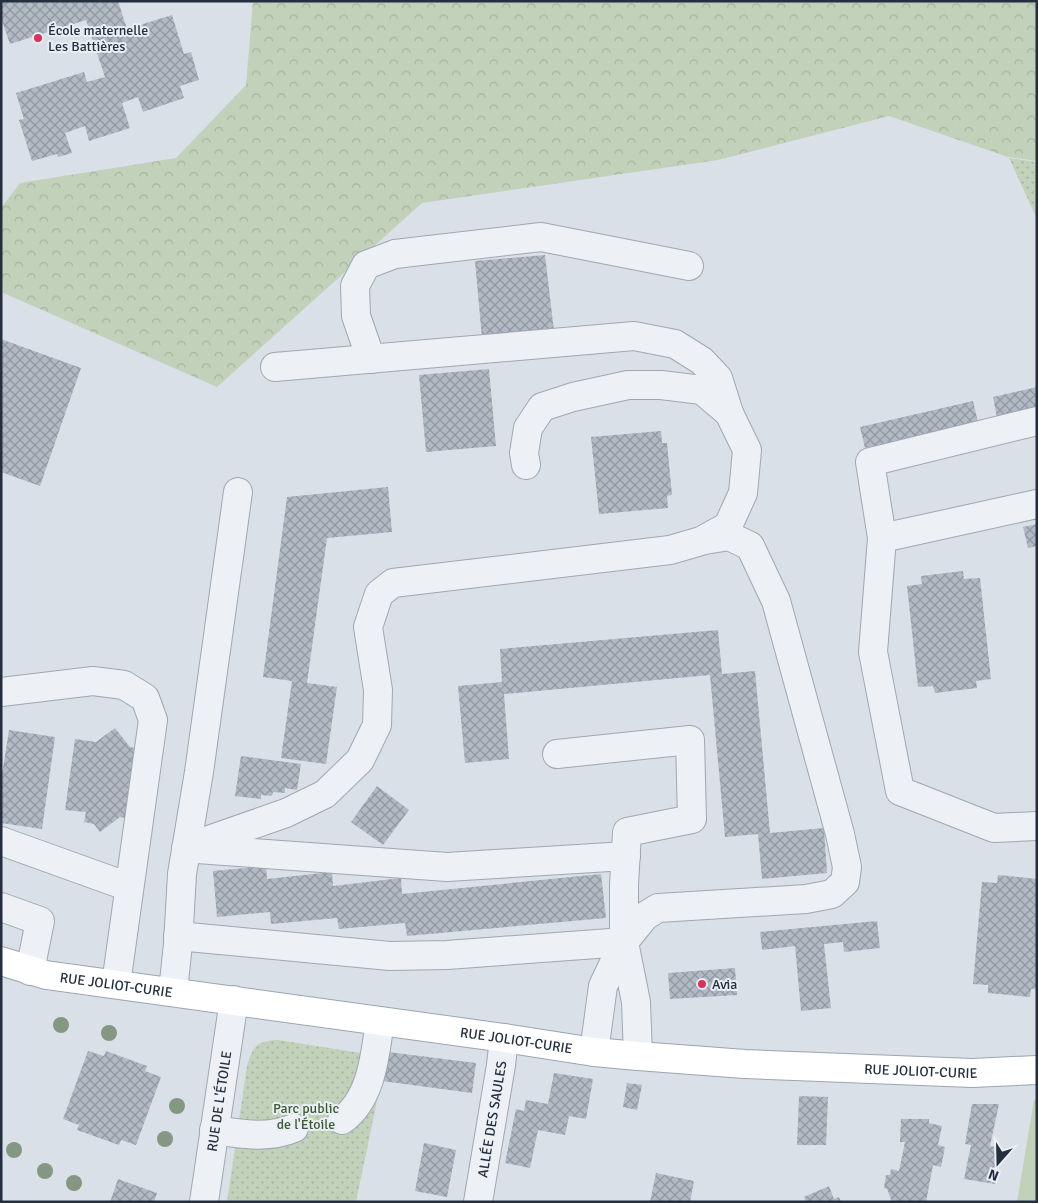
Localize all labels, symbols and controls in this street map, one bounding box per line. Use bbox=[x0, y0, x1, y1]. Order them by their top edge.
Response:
place label: École maternelle Les Battières bbox=[48, 22, 148, 55]
marker: École maternelle Les Battières bbox=[32, 32, 44, 44]
street label: RUE JOLIOT-CURIE bbox=[59, 969, 174, 1001]
place label: Avia bbox=[712, 976, 737, 993]
marker: Avia bbox=[696, 978, 708, 990]
street label: RUE JOLIOT-CURIE bbox=[459, 1024, 574, 1057]
street label: RUE DE L'ÉTOILE bbox=[203, 1050, 235, 1153]
street label: ALLÉE DES SAULES bbox=[474, 1060, 510, 1179]
street label: RUE JOLIOT-CURIE bbox=[864, 1060, 978, 1082]
park label: Parc public de l'Étoile bbox=[273, 1100, 339, 1133]
north arrow bbox=[973, 1138, 1023, 1188]
text: N bbox=[986, 1165, 1001, 1184]

